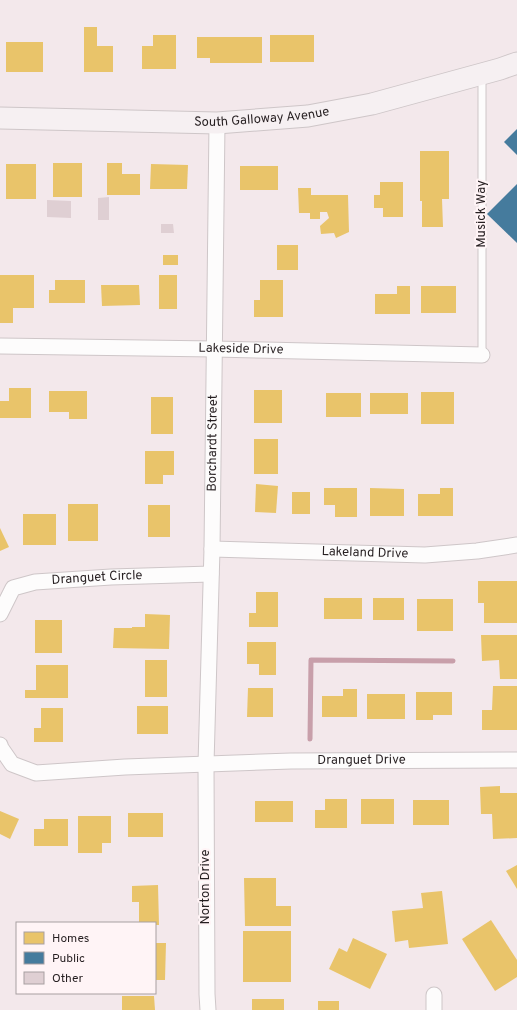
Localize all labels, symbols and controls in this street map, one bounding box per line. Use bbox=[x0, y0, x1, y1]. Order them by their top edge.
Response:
street label: South Galloway Avenue bbox=[194, 104, 331, 131]
street label: Musick Way bbox=[474, 180, 490, 248]
street label: Lakeside Drive bbox=[198, 341, 284, 359]
street label: Borchardt Street bbox=[205, 394, 222, 492]
street label: Lakeland Drive bbox=[321, 544, 409, 563]
street label: Dranguet Circle bbox=[51, 568, 143, 589]
street label: Dranguet Drive bbox=[317, 752, 406, 769]
street label: Norton Drive bbox=[198, 850, 214, 924]
legend bbox=[16, 922, 156, 994]
text: Homes bbox=[52, 931, 89, 947]
text: Public bbox=[52, 951, 85, 967]
text: Other bbox=[52, 971, 84, 987]

